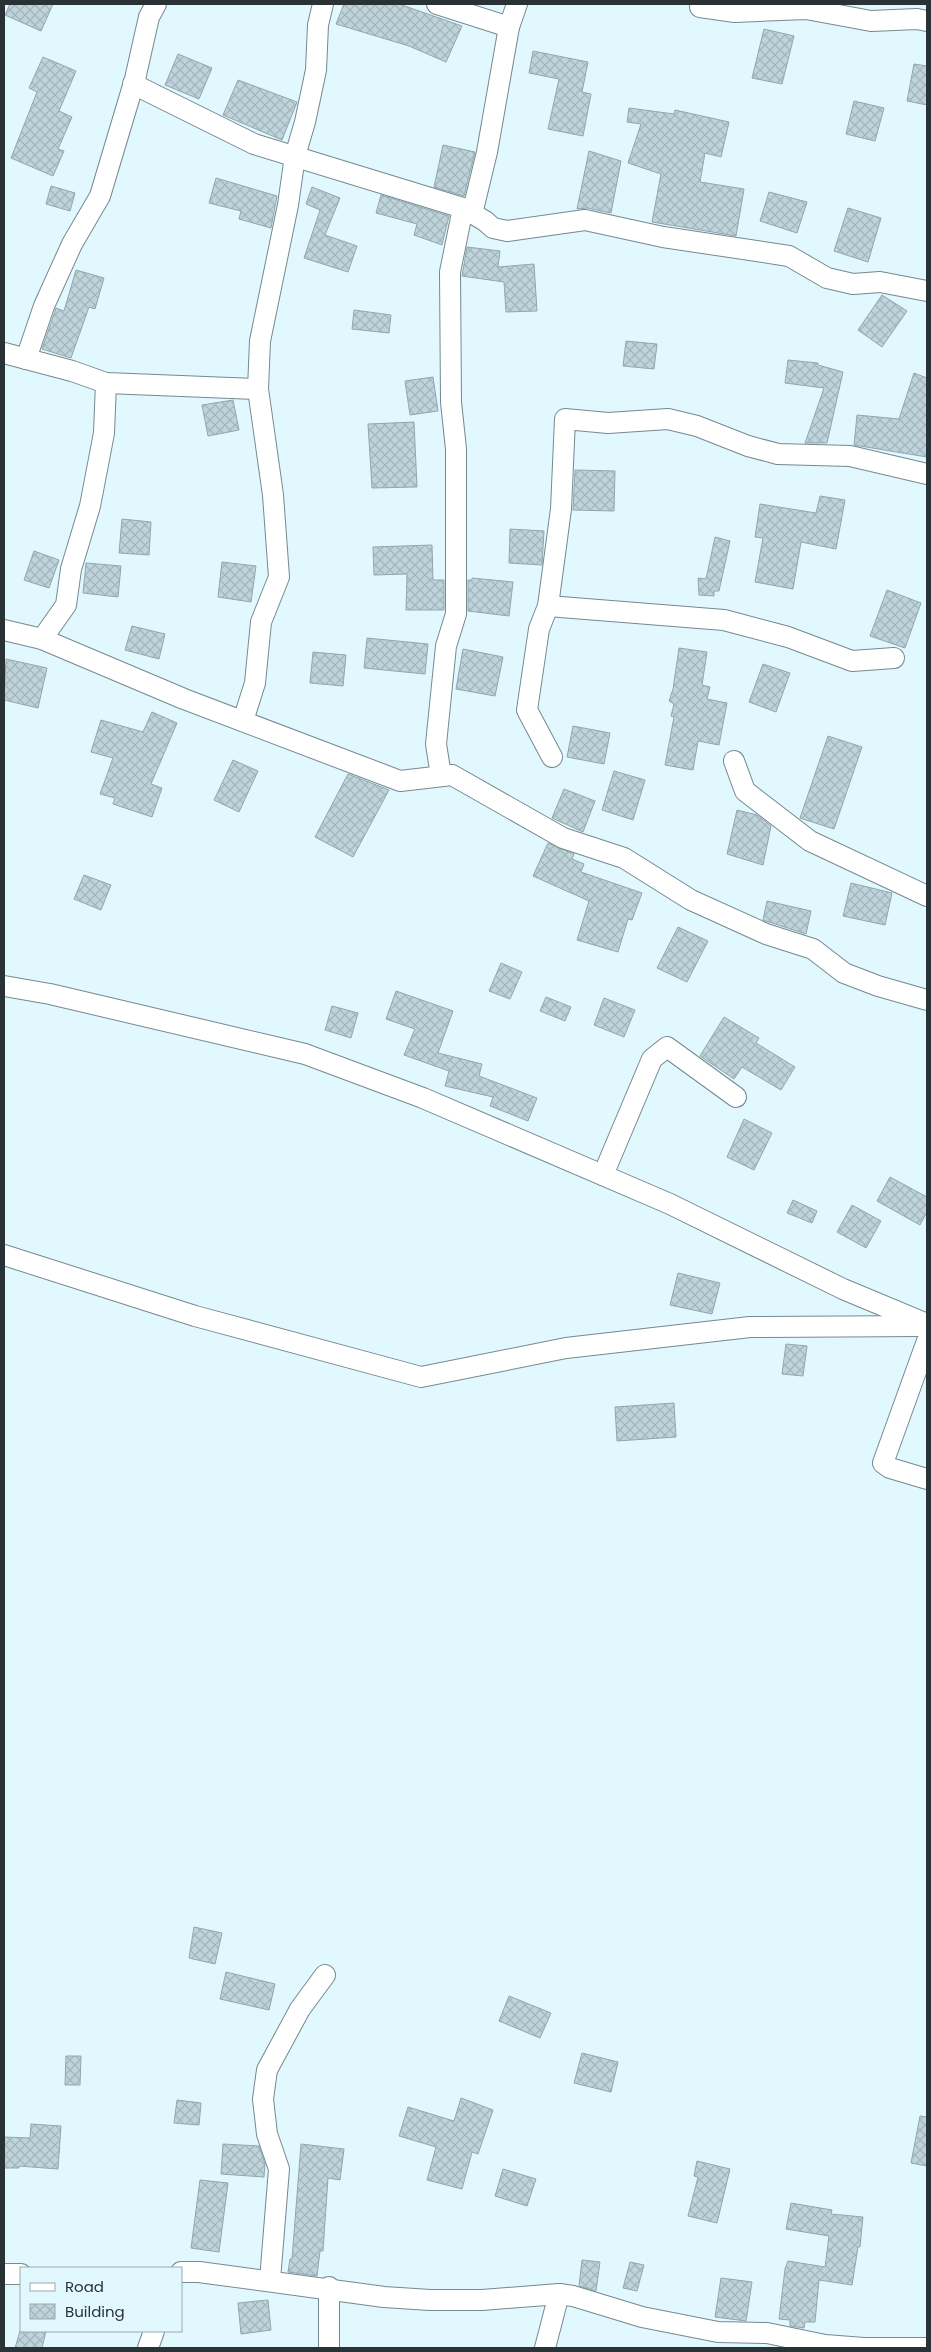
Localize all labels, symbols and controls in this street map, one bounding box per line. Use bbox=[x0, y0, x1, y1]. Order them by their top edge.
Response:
legend bbox=[20, 2267, 182, 2332]
text: Road bbox=[65, 2276, 104, 2297]
text: Building bbox=[65, 2301, 125, 2322]

